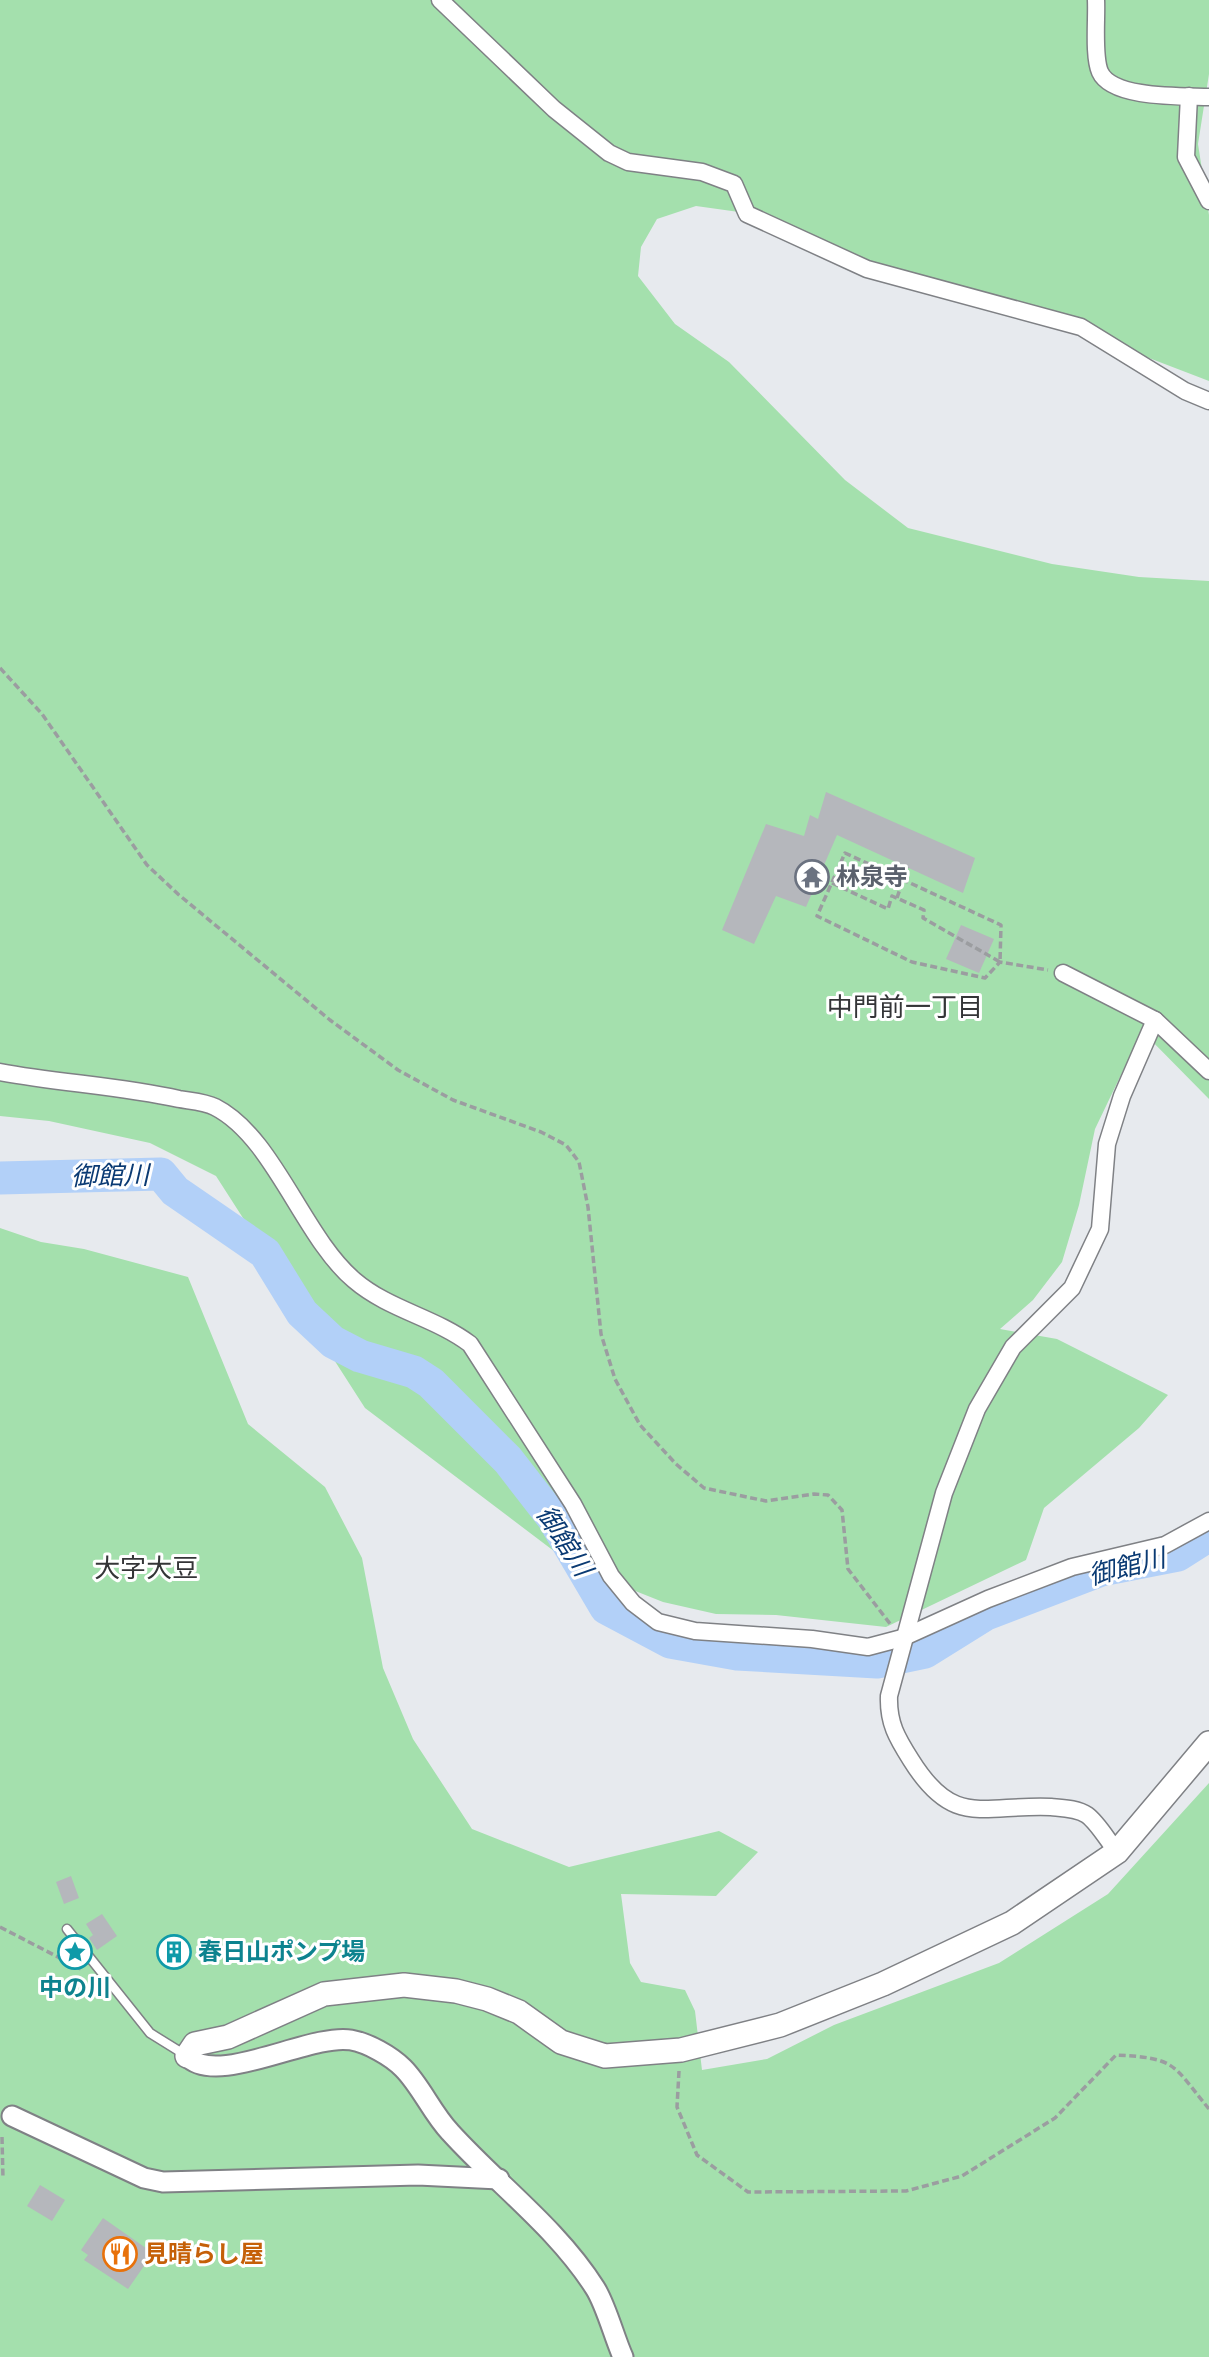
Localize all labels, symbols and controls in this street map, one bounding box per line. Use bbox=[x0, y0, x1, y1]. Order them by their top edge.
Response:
temple icon: 林泉寺 bbox=[793, 858, 831, 896]
place label: 林泉寺 bbox=[836, 863, 908, 891]
district label: 中門前一丁目 bbox=[827, 992, 983, 1023]
water label: 御館川 bbox=[71, 1160, 152, 1192]
water label: 御館川 bbox=[530, 1500, 600, 1585]
water label: 御館川 bbox=[1085, 1542, 1171, 1591]
district label: 大字大豆 bbox=[94, 1553, 198, 1584]
place icon: 中の川 bbox=[56, 1933, 94, 1971]
building icon: 春日山ポンプ場 bbox=[155, 1933, 193, 1971]
place label: 春日山ポンプ場 bbox=[198, 1938, 365, 1966]
place label: 中の川 bbox=[39, 1974, 111, 2002]
restaurant icon: 見晴らし屋 bbox=[101, 2235, 139, 2273]
place label: 見晴らし屋 bbox=[144, 2240, 264, 2268]

